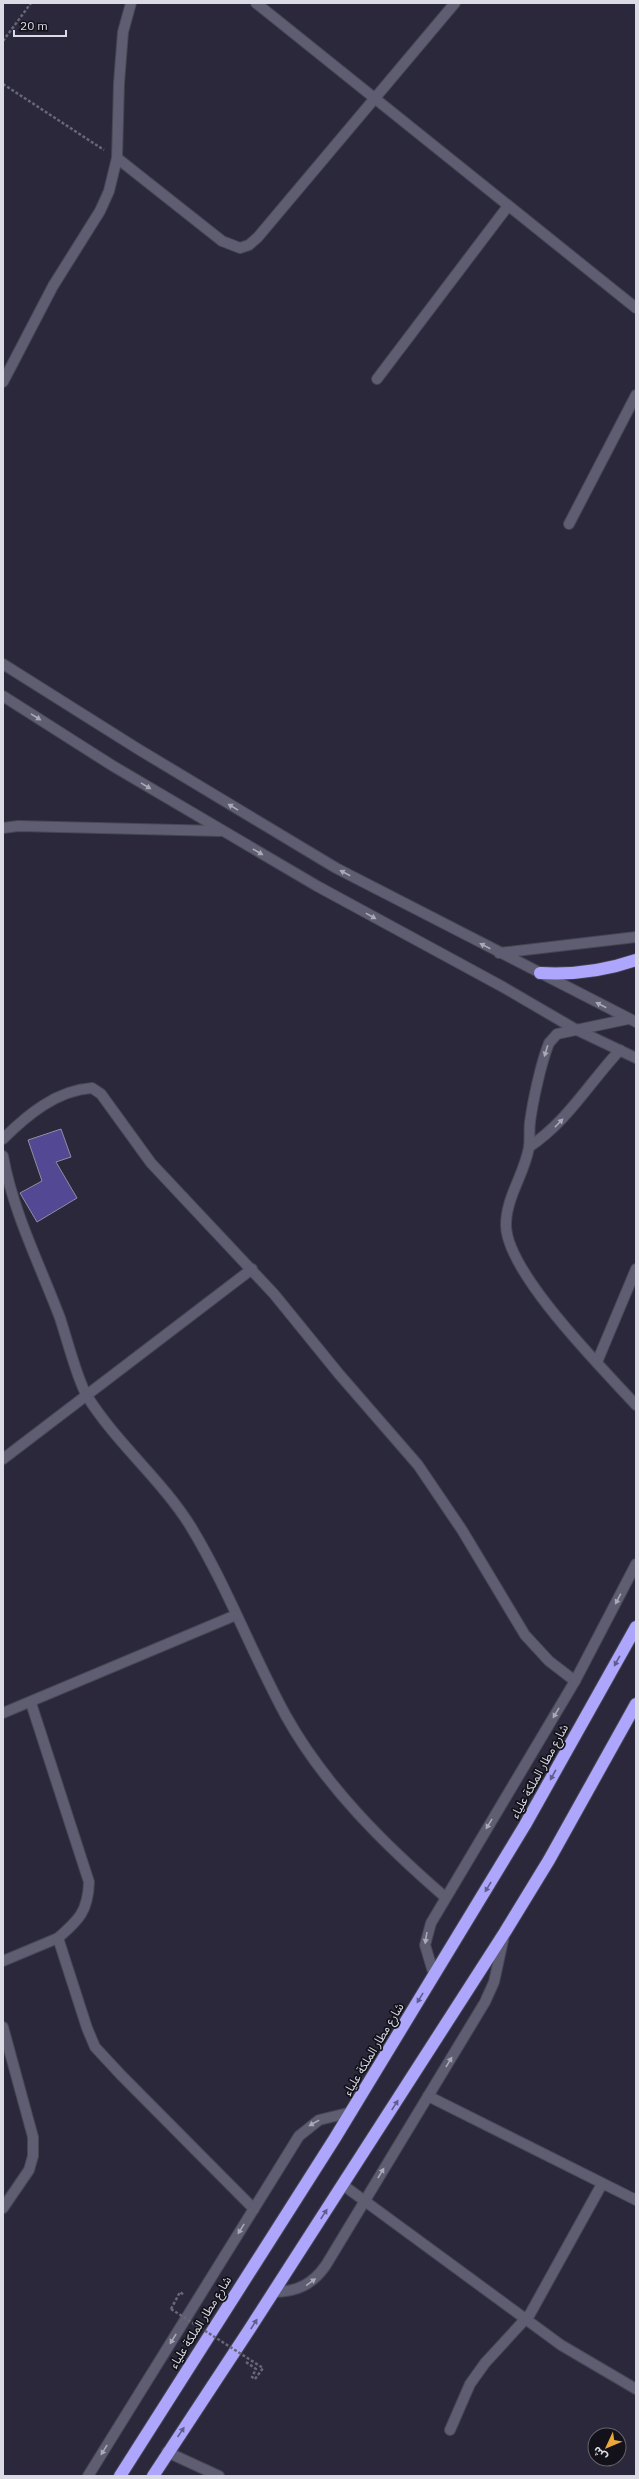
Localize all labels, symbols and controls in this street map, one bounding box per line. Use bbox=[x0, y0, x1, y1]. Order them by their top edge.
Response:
scale bar bbox=[14, 12, 66, 38]
text: 20 m bbox=[20, 18, 48, 33]
one-way arrow bbox=[31, 713, 41, 721]
one-way arrow bbox=[140, 782, 152, 789]
one-way arrow bbox=[227, 804, 239, 811]
one-way arrow bbox=[252, 848, 264, 855]
one-way arrow bbox=[339, 870, 351, 876]
one-way arrow bbox=[365, 913, 377, 920]
one-way arrow bbox=[480, 942, 491, 949]
one-way arrow bbox=[595, 1002, 607, 1008]
one-way arrow bbox=[543, 1046, 549, 1058]
one-way arrow bbox=[554, 1118, 564, 1128]
one-way arrow bbox=[615, 1593, 621, 1604]
one-way arrow bbox=[614, 1655, 620, 1667]
one-way arrow bbox=[552, 1707, 559, 1719]
street label: شارع مطار الملكة علياء bbox=[507, 1721, 573, 1822]
one-way arrow bbox=[550, 1769, 557, 1781]
one-way arrow bbox=[485, 1818, 492, 1830]
one-way arrow bbox=[484, 1881, 491, 1893]
one-way arrow bbox=[423, 1931, 429, 1944]
one-way arrow bbox=[417, 1992, 424, 2004]
street label: شارع مطار الملكة علياء bbox=[339, 2000, 408, 2099]
one-way arrow bbox=[445, 2056, 452, 2068]
one-way arrow bbox=[391, 2099, 398, 2111]
one-way arrow bbox=[309, 2120, 320, 2126]
one-way arrow bbox=[378, 2167, 385, 2179]
one-way arrow bbox=[321, 2208, 328, 2220]
one-way arrow bbox=[238, 2223, 245, 2235]
street label: شارع مطار الملكة علياء bbox=[166, 2273, 236, 2372]
one-way arrow bbox=[306, 2278, 316, 2286]
one-way arrow bbox=[250, 2318, 258, 2329]
one-way arrow bbox=[169, 2334, 176, 2345]
one-way arrow bbox=[178, 2426, 185, 2437]
north arrow bbox=[587, 2427, 627, 2467]
text: ش bbox=[590, 2444, 610, 2464]
one-way arrow bbox=[100, 2445, 108, 2455]

